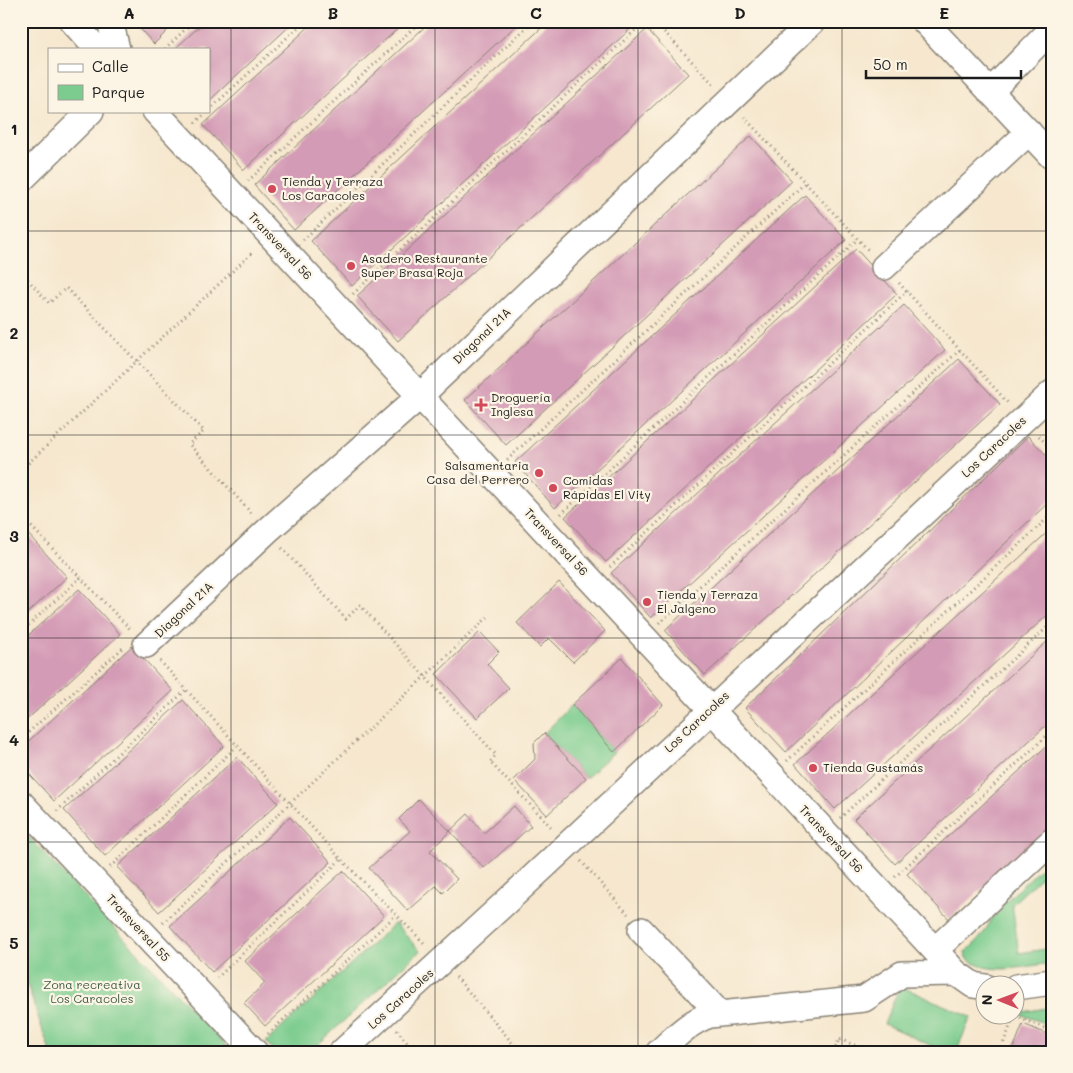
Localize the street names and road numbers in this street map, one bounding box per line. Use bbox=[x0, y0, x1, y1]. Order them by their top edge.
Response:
street label: Transversal 56 bbox=[245, 208, 316, 283]
street label: Diagonal 21A bbox=[449, 304, 514, 367]
street label: Los Caracoles bbox=[957, 412, 1029, 480]
street label: Transversal 56 bbox=[521, 504, 592, 579]
street label: Diagonal 21A bbox=[151, 578, 216, 641]
street label: Los Caracoles bbox=[660, 687, 732, 755]
street label: Transversal 56 bbox=[796, 801, 867, 876]
street label: Transversal 55 bbox=[103, 890, 174, 964]
street label: Los Caracoles bbox=[364, 964, 437, 1032]

